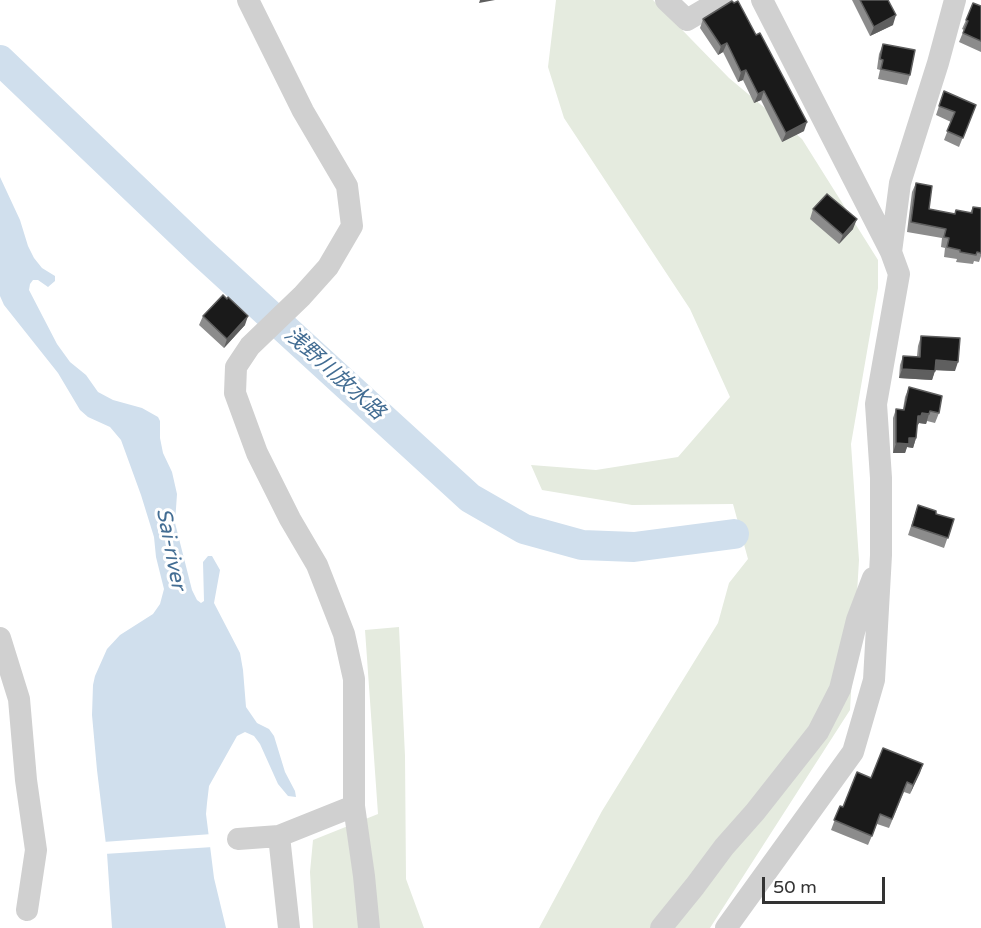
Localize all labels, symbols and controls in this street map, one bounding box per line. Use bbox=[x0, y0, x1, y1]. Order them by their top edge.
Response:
water label: 浅野川放水路 bbox=[279, 322, 389, 426]
water label: Sai-river bbox=[150, 506, 190, 592]
scale bar bbox=[765, 865, 888, 903]
text: 50 m bbox=[773, 876, 817, 898]

